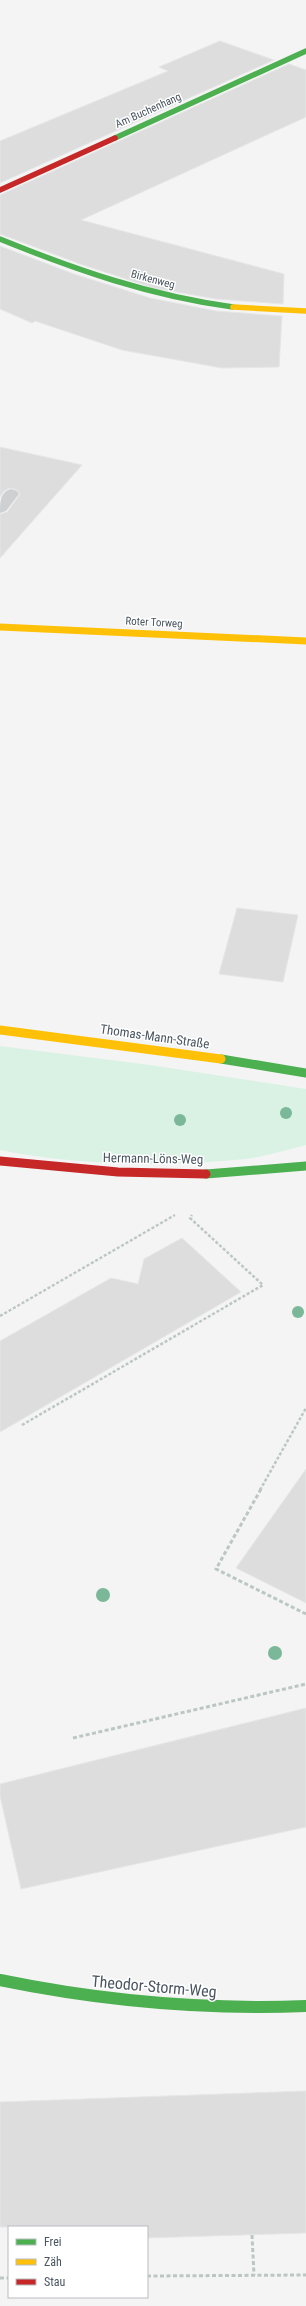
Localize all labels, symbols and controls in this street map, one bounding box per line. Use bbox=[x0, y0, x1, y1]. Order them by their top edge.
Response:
street label: Am Buchenhang bbox=[113, 90, 183, 131]
street label: Birkenweg bbox=[129, 267, 176, 292]
street label: Roter Torweg bbox=[125, 615, 183, 630]
street label: Thomas-Mann-Straße bbox=[99, 1021, 210, 1052]
street label: Hermann-Löns-Weg bbox=[103, 1150, 203, 1167]
street label: Theodor-Storm-Weg bbox=[91, 1972, 217, 2001]
legend bbox=[8, 2226, 148, 2298]
text: Frei bbox=[44, 2235, 62, 2249]
text: Zäh bbox=[44, 2255, 62, 2269]
text: Stau bbox=[44, 2275, 66, 2289]

